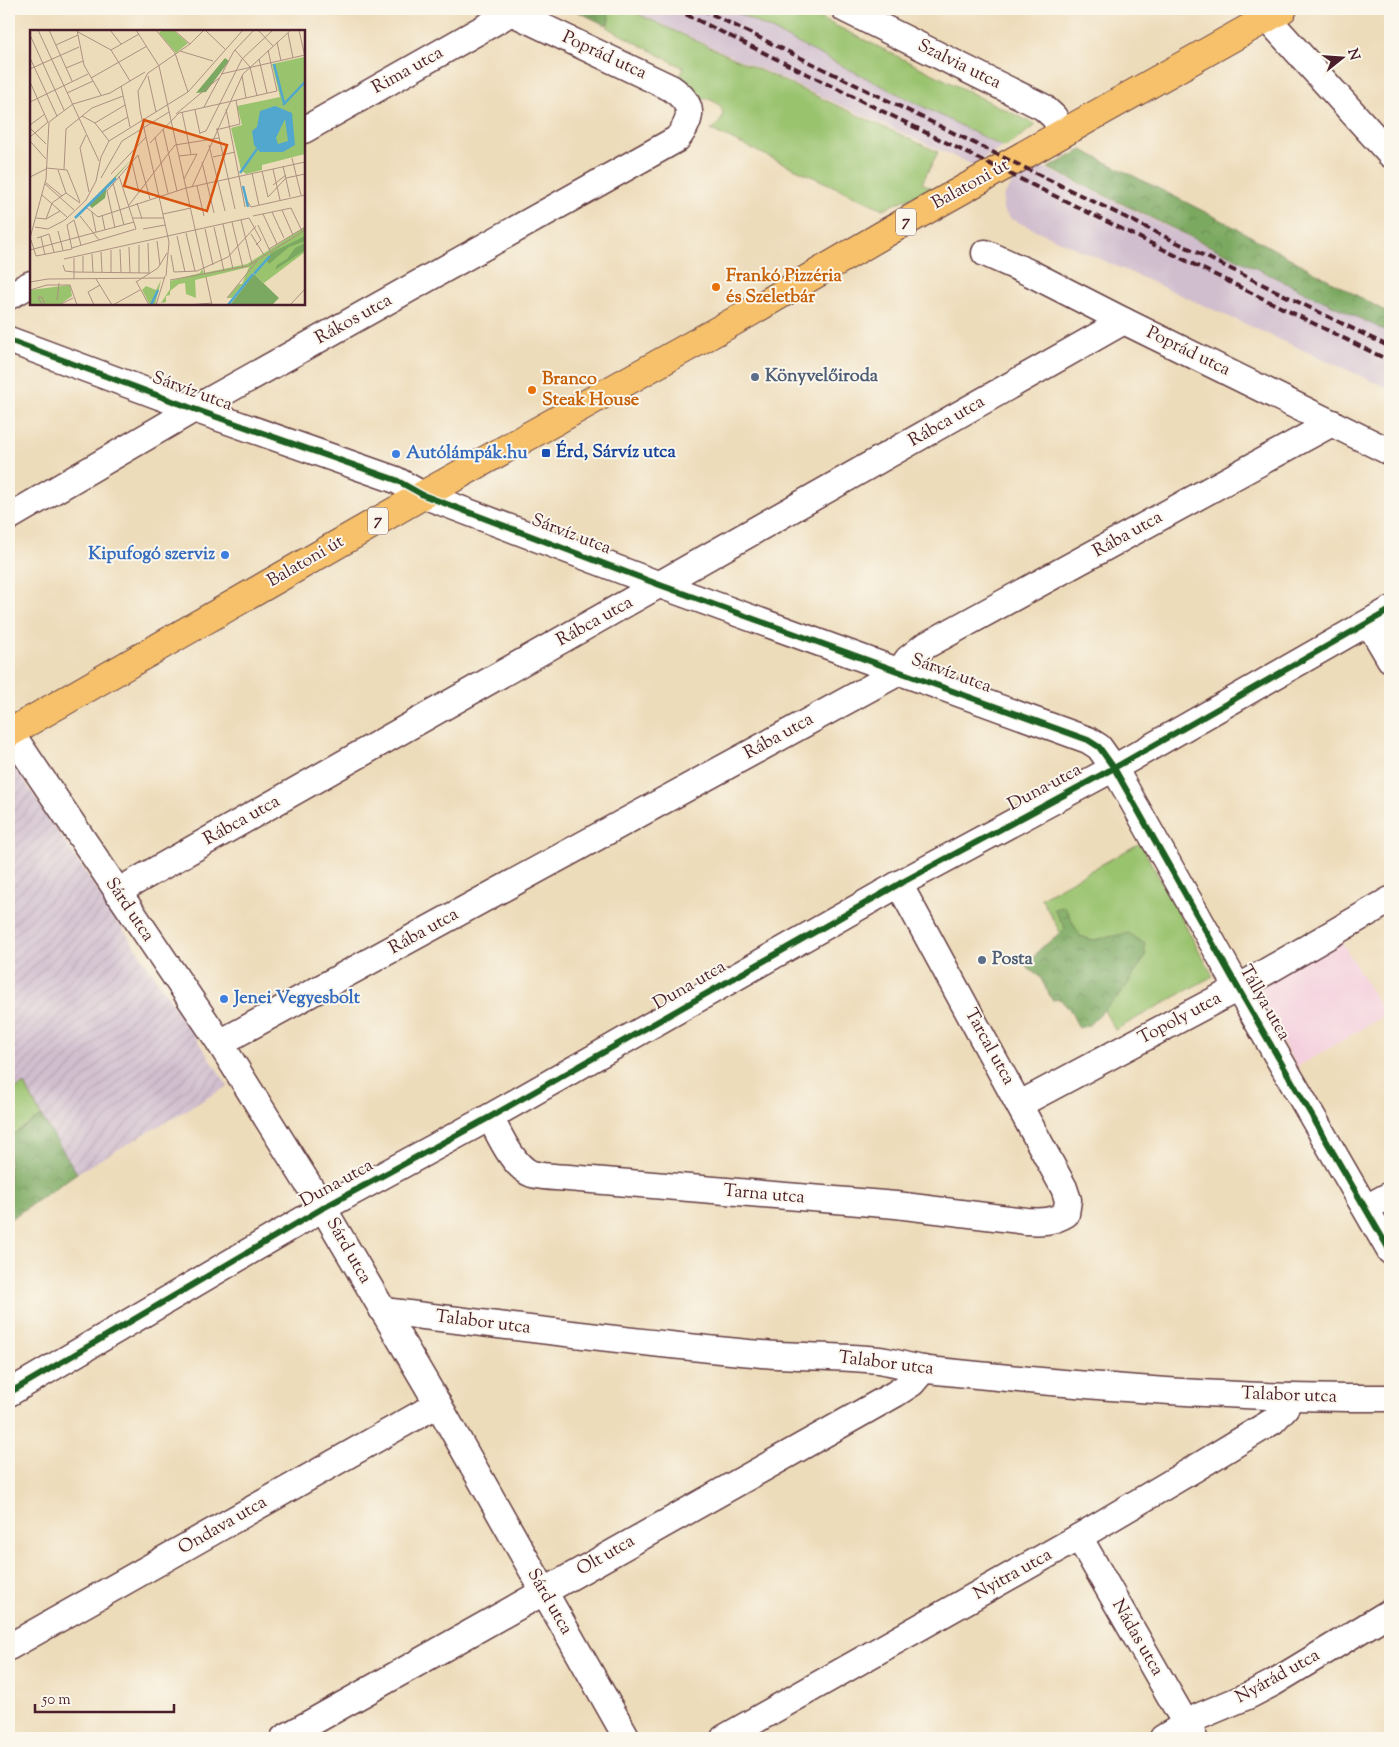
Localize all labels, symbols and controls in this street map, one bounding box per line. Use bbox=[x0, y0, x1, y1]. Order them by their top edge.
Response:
street label: Poprád utca bbox=[557, 25, 651, 87]
inset map bbox=[30, 30, 305, 305]
north arrow bbox=[1316, 32, 1366, 82]
street label: Szalvia utca bbox=[913, 34, 1005, 96]
street label: Rima utca bbox=[368, 41, 448, 101]
text: N bbox=[1341, 47, 1364, 63]
street label: Balatoni út bbox=[928, 153, 1014, 217]
road number: 7 bbox=[896, 208, 916, 236]
place label: Frankó Pizzéria és Szeletbár bbox=[726, 264, 842, 311]
marker: Frankó Pizzéria és Szeletbár bbox=[710, 281, 722, 293]
street label: Rákos utca bbox=[311, 288, 397, 352]
street label: Poprád utca bbox=[1141, 320, 1235, 384]
place label: Könyvelőiroda bbox=[765, 364, 879, 390]
street label: Sárvíz utca bbox=[148, 365, 236, 419]
place label: Branco Steak House bbox=[542, 367, 640, 414]
marker: Könyvelőiroda bbox=[749, 371, 761, 383]
marker: Branco Steak House bbox=[526, 384, 538, 396]
street label: Rábca utca bbox=[904, 390, 990, 454]
place label: Érd, Sárvíz utca bbox=[556, 439, 676, 466]
place label: Autólámpák.hu bbox=[406, 441, 528, 467]
marker: Érd, Sárvíz utca bbox=[540, 447, 552, 459]
marker: Autólámpák.hu bbox=[390, 448, 402, 460]
street label: Rába utca bbox=[1088, 505, 1168, 565]
road number: 7 bbox=[368, 508, 388, 534]
street label: Sárvíz utca bbox=[527, 508, 615, 562]
street label: Balatoni út bbox=[263, 530, 349, 594]
place label: Kipufogó szerviz bbox=[88, 542, 215, 568]
marker: Kipufogó szerviz bbox=[219, 549, 231, 561]
street label: Rábca utca bbox=[552, 590, 638, 654]
street label: Sárvíz utca bbox=[907, 647, 995, 701]
street label: Rába utca bbox=[739, 707, 819, 767]
street label: Duna utca bbox=[1003, 758, 1087, 818]
street label: Rábca utca bbox=[199, 789, 285, 853]
street label: Sárd utca bbox=[98, 873, 160, 947]
street label: Rába utca bbox=[384, 902, 464, 962]
place label: Posta bbox=[992, 947, 1033, 973]
marker: Posta bbox=[976, 954, 988, 966]
street label: Duna utca bbox=[649, 955, 731, 1017]
street label: Tállya utca bbox=[1232, 960, 1296, 1046]
place label: Jenei Vegyesbolt bbox=[232, 986, 361, 1012]
street label: Topoly utca bbox=[1134, 986, 1226, 1052]
marker: Jenei Vegyesbolt bbox=[218, 993, 230, 1005]
street label: Tarcal utca bbox=[957, 1004, 1021, 1090]
street label: Duna utca bbox=[296, 1153, 378, 1215]
street label: Tarna utca bbox=[722, 1178, 806, 1212]
street label: Sárd utca bbox=[319, 1213, 377, 1289]
street label: Talabor utca bbox=[434, 1304, 532, 1342]
street label: Talabor utca bbox=[837, 1345, 935, 1383]
street label: Talabor utca bbox=[1241, 1381, 1337, 1411]
street label: Ondava utca bbox=[174, 1490, 272, 1562]
street label: Olt utca bbox=[572, 1529, 640, 1583]
street label: Nyitra utca bbox=[969, 1543, 1057, 1607]
street label: Sárd utca bbox=[520, 1564, 578, 1640]
street label: Nádas utca bbox=[1105, 1595, 1169, 1681]
street label: Nyárád utca bbox=[1231, 1643, 1325, 1711]
scale bar bbox=[35, 1682, 174, 1714]
text: 50 m bbox=[41, 1690, 71, 1711]

